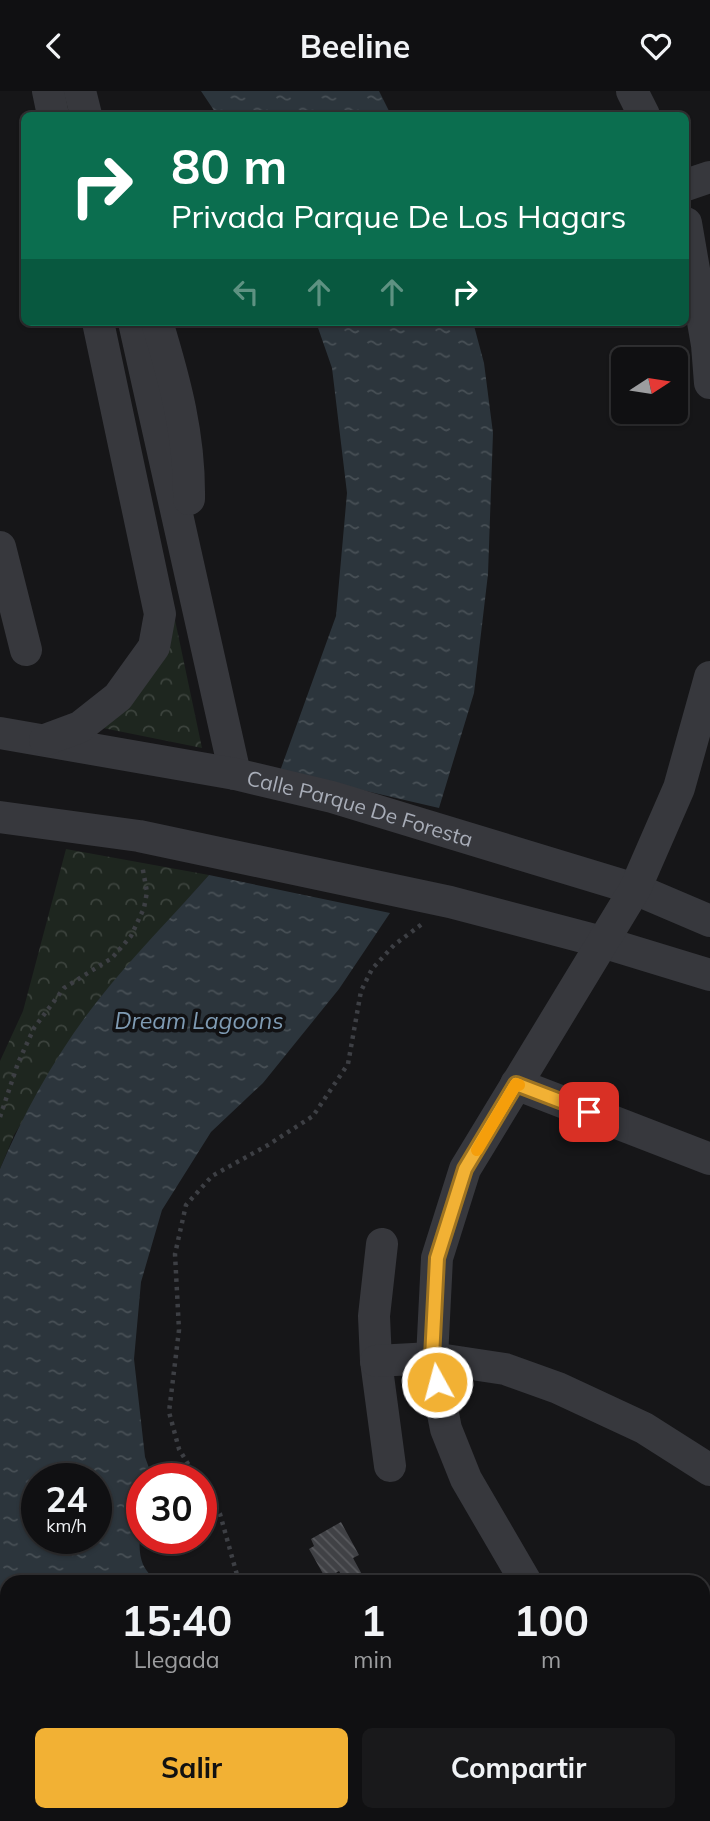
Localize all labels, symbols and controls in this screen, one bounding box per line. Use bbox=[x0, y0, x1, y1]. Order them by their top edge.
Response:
text: Beeline bbox=[300, 26, 410, 66]
icon: back bbox=[35, 27, 73, 65]
icon: heart bbox=[637, 27, 675, 65]
text: 80 m bbox=[171, 135, 287, 196]
icon: right bbox=[56, 140, 147, 231]
text: Privada Parque De Los Hagars bbox=[171, 196, 626, 236]
icon: left bbox=[227, 273, 265, 311]
icon: ahead bbox=[300, 273, 338, 311]
icon: ahead bbox=[373, 273, 411, 311]
icon: right bbox=[446, 273, 484, 311]
north arrow bbox=[611, 347, 688, 423]
map controls bbox=[611, 347, 688, 424]
street label: Calle Parque De Foresta bbox=[244, 764, 476, 852]
water label: Dream Lagoons bbox=[114, 1006, 284, 1035]
pin bbox=[559, 1082, 619, 1142]
icon: arrive bbox=[570, 1093, 608, 1131]
position arrow bbox=[400, 1345, 474, 1419]
speed limit sign: 30 bbox=[126, 1463, 217, 1554]
text: 24 bbox=[45, 1477, 88, 1521]
text: km/h bbox=[46, 1514, 87, 1537]
text: 15:40 bbox=[121, 1594, 232, 1647]
text: 1 bbox=[360, 1594, 385, 1647]
text: 100 bbox=[513, 1594, 589, 1647]
text: Llegada bbox=[134, 1645, 220, 1674]
text: min bbox=[353, 1645, 392, 1674]
text: m bbox=[541, 1645, 561, 1674]
button: Salir bbox=[35, 1728, 348, 1808]
button: Compartir bbox=[362, 1728, 675, 1808]

